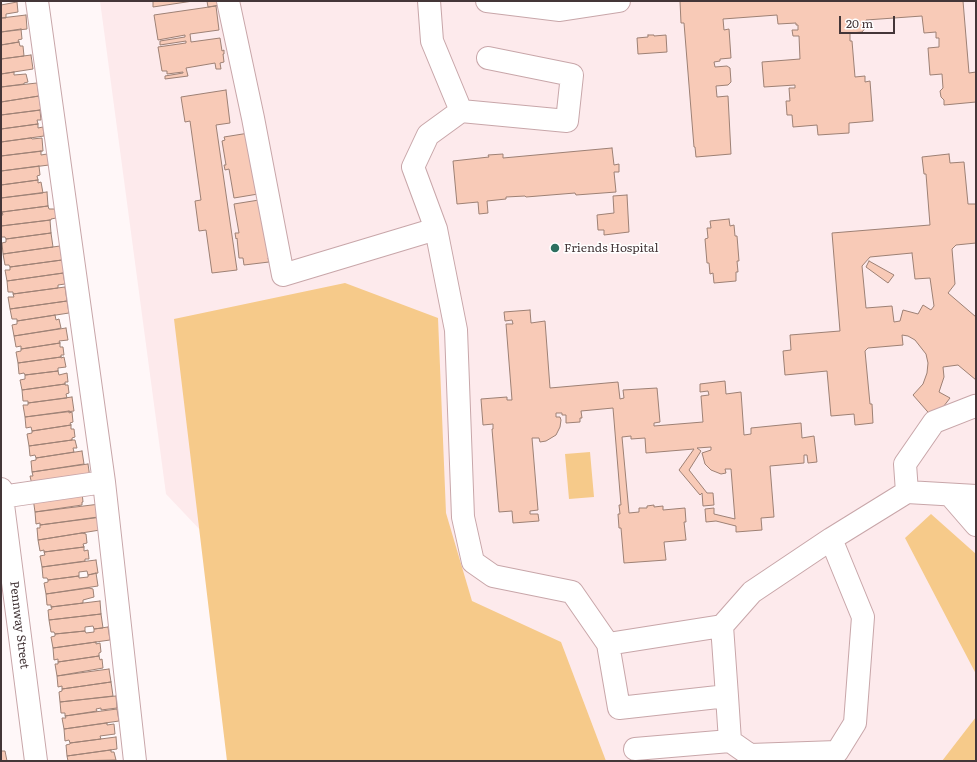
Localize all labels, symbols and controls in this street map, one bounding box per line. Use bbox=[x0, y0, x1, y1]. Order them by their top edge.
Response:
scale bar bbox=[841, 8, 897, 34]
text: 20 m bbox=[846, 14, 873, 32]
place label: Friends Hospital bbox=[564, 241, 658, 255]
marker: Friends Hospital bbox=[549, 242, 561, 254]
street label: Pennway Street bbox=[6, 580, 32, 670]

